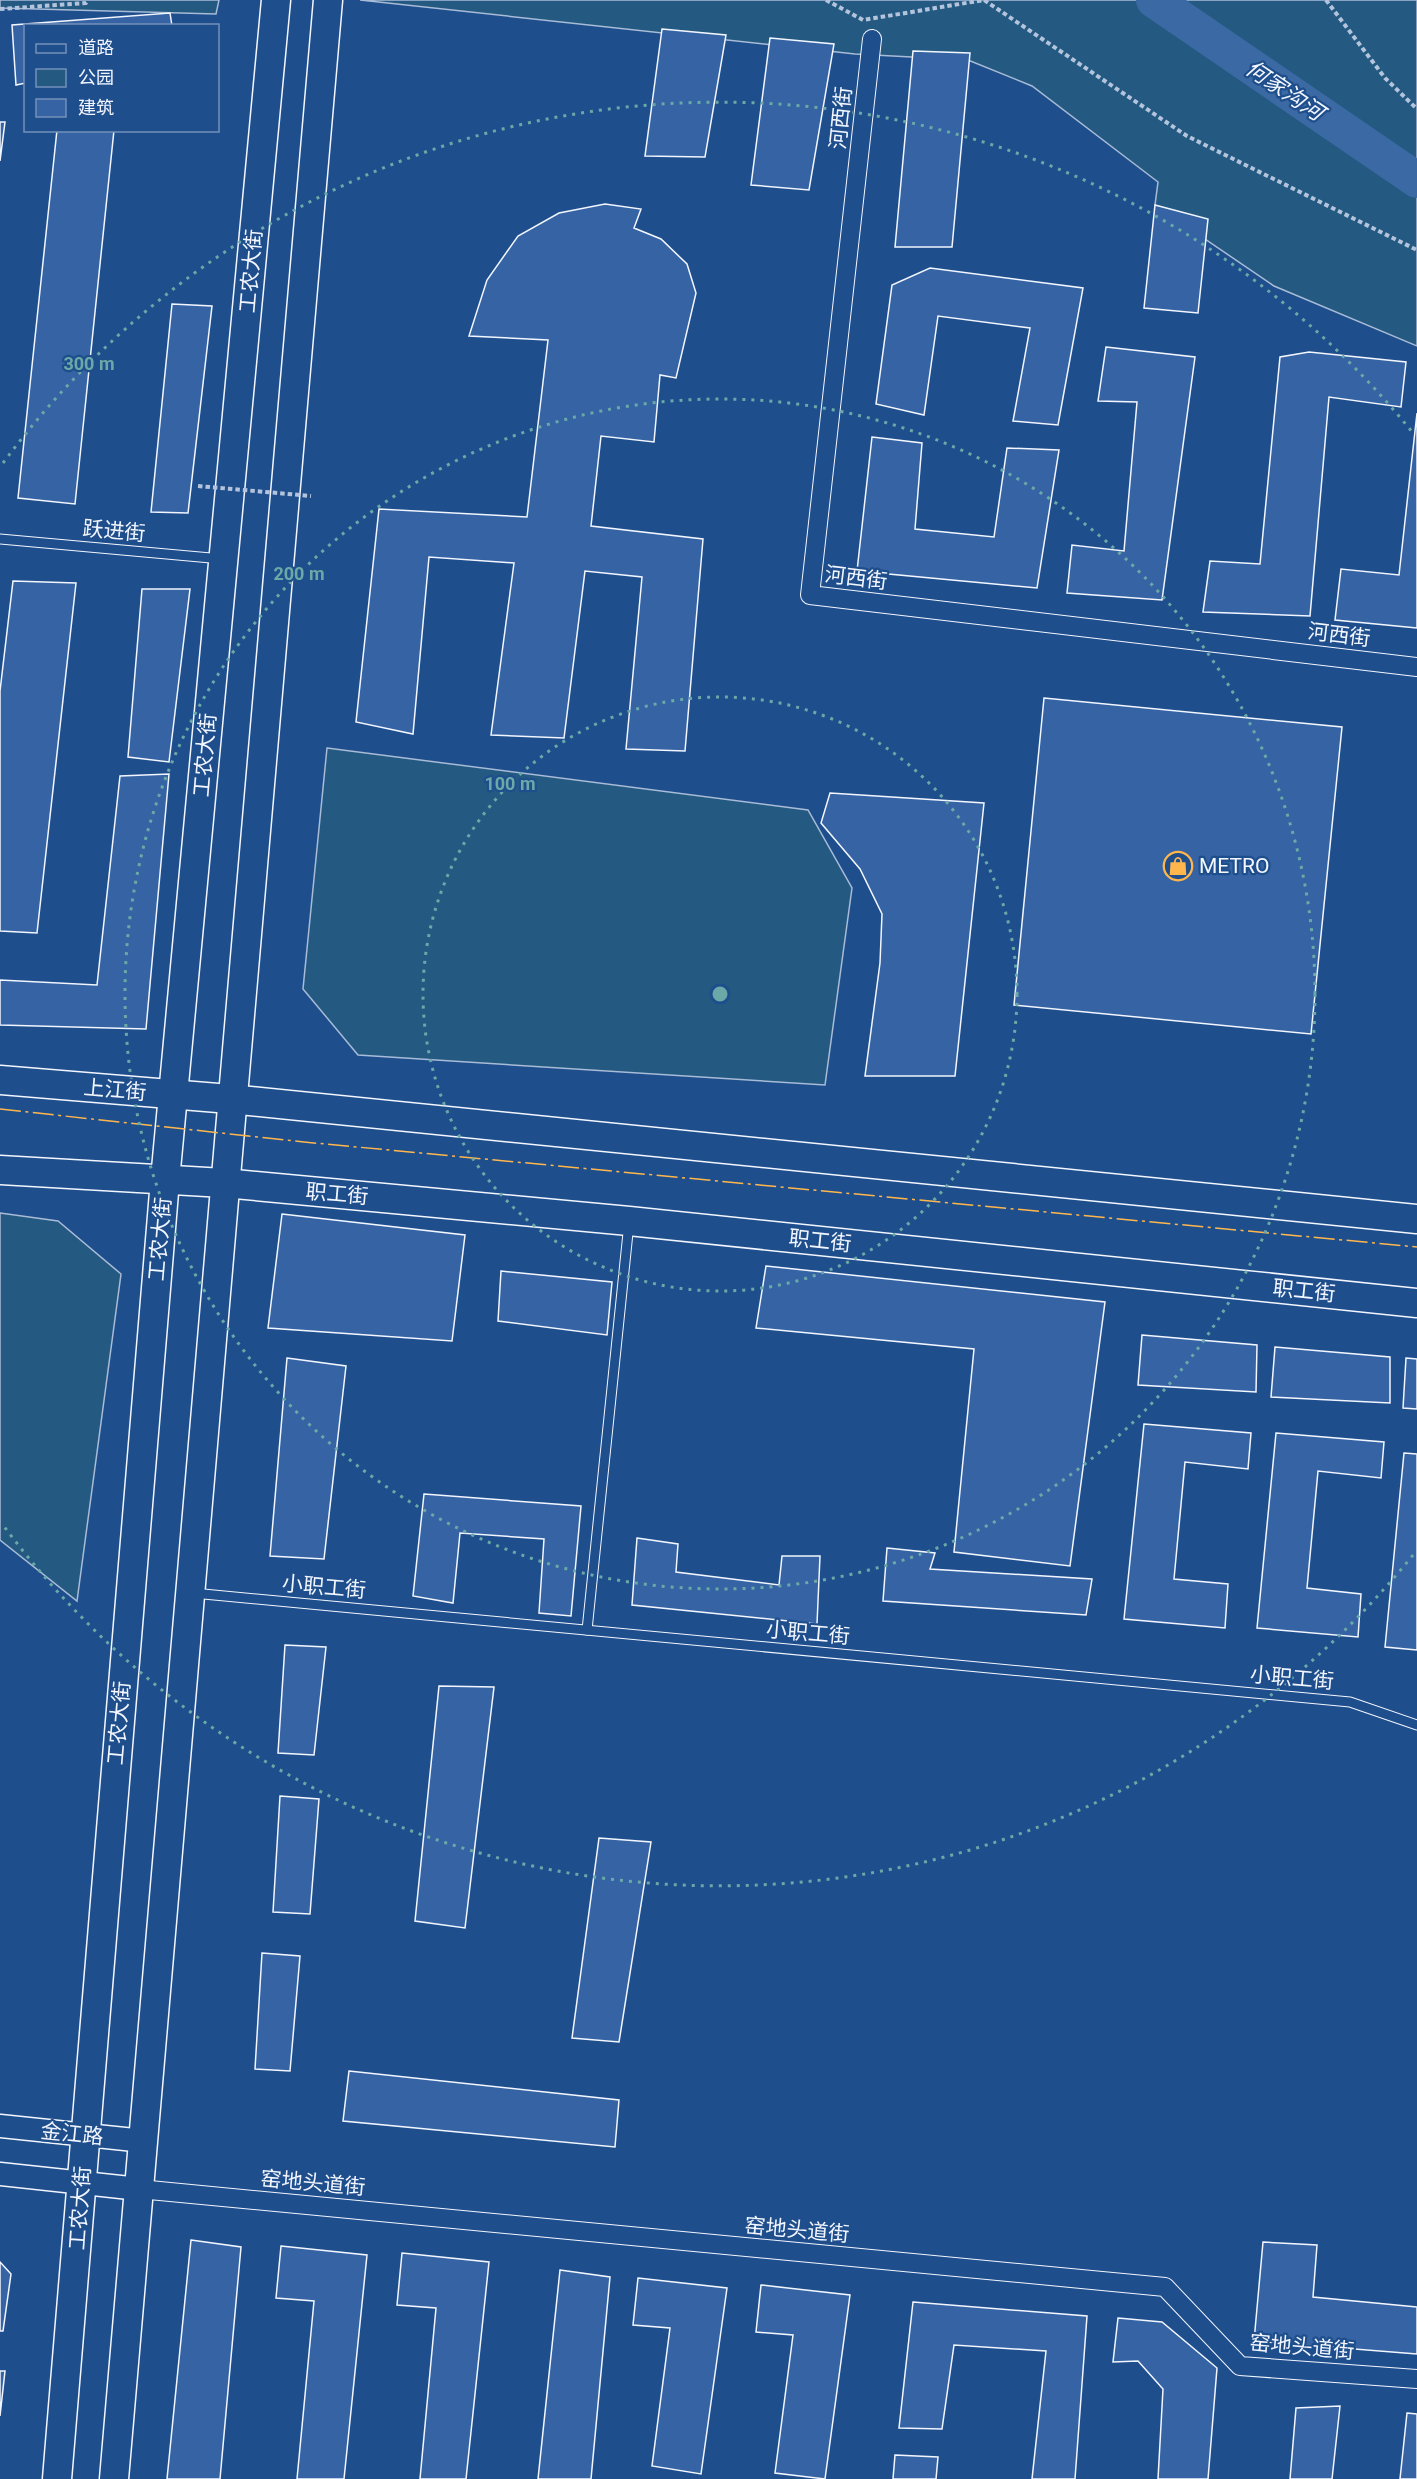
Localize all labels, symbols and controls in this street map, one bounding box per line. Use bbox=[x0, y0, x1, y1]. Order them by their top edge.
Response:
legend bbox=[24, 24, 219, 132]
text: 道路 bbox=[78, 37, 114, 58]
water label: 何家沟河 bbox=[1241, 55, 1331, 128]
text: 公园 bbox=[78, 67, 114, 88]
street label: 河西街 bbox=[826, 85, 856, 151]
text: 建筑 bbox=[78, 97, 114, 118]
street label: 工农大街 bbox=[235, 228, 267, 314]
text: 300 m bbox=[63, 353, 115, 374]
street label: 跃进街 bbox=[82, 516, 146, 546]
street label: 河西街 bbox=[823, 562, 889, 594]
text: 200 m bbox=[273, 563, 325, 584]
street label: 河西街 bbox=[1306, 619, 1372, 651]
street label: 工农大街 bbox=[189, 712, 221, 798]
text: 100 m bbox=[484, 773, 536, 794]
shop icon: METRO bbox=[1162, 850, 1194, 882]
place label: METRO bbox=[1199, 854, 1269, 878]
centre of rings bbox=[710, 984, 730, 1004]
street label: 上江街 bbox=[83, 1075, 147, 1105]
street label: 职工街 bbox=[305, 1179, 369, 1209]
street label: 工农大街 bbox=[144, 1196, 176, 1282]
street label: 职工街 bbox=[787, 1226, 853, 1256]
street label: 职工街 bbox=[1271, 1276, 1337, 1306]
street label: 小职工街 bbox=[281, 1571, 367, 1603]
street label: 小职工街 bbox=[765, 1617, 851, 1649]
street label: 小职工街 bbox=[1249, 1662, 1335, 1694]
street label: 工农大街 bbox=[103, 1680, 135, 1766]
street label: 金江路 bbox=[39, 2119, 105, 2149]
street label: 工农大街 bbox=[65, 2165, 95, 2251]
street label: 窑地头道街 bbox=[260, 2166, 366, 2200]
street label: 窑地头道街 bbox=[744, 2213, 850, 2247]
street label: 窑地头道街 bbox=[1249, 2330, 1355, 2364]

